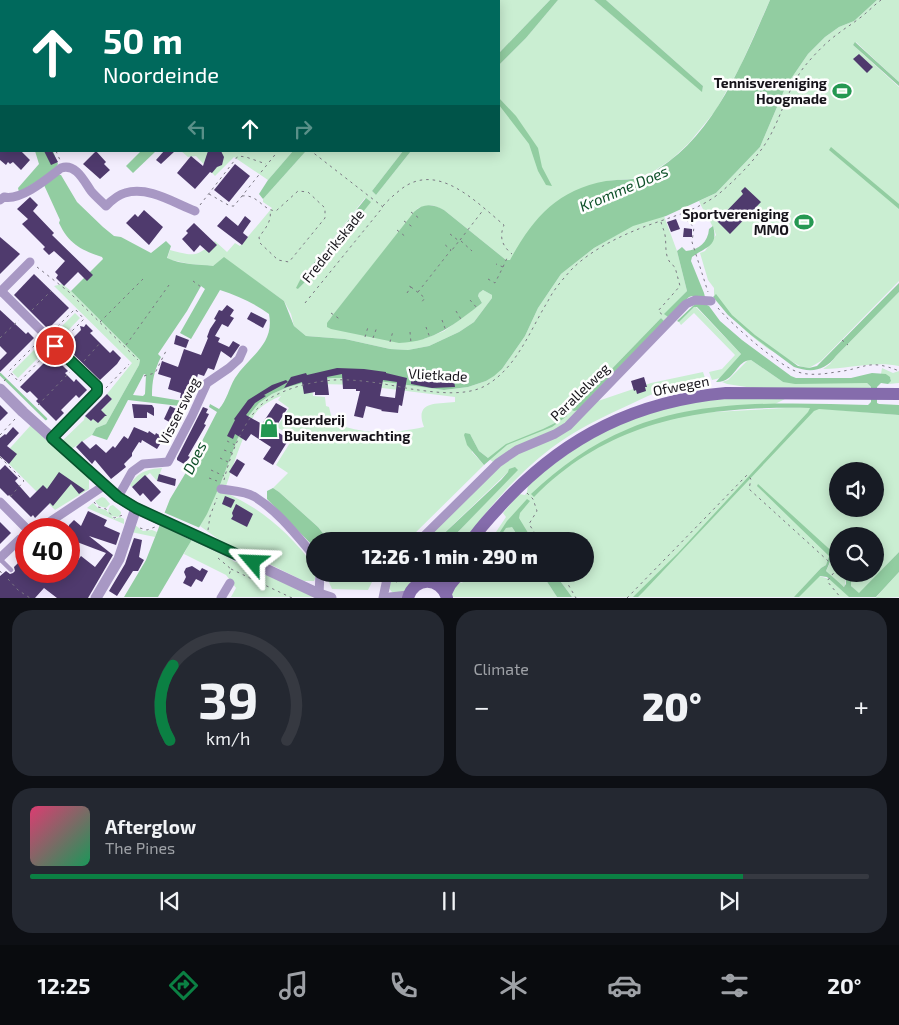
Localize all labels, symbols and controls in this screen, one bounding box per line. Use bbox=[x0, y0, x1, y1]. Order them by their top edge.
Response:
text: 50 m bbox=[103, 19, 183, 61]
icon: ahead bbox=[20, 20, 85, 85]
text: Noordeinde bbox=[103, 61, 219, 87]
place label: Tennisvereniging Hoogmade bbox=[714, 74, 827, 107]
sports icon: Tennisvereniging Hoogmade bbox=[831, 80, 853, 102]
icon: left bbox=[183, 115, 211, 143]
icon: ahead bbox=[236, 115, 264, 143]
icon: right bbox=[289, 115, 317, 143]
water label: Kromme Does bbox=[576, 161, 671, 215]
place label: Sportvereniging MMO bbox=[682, 205, 789, 238]
street label: Frederikskade bbox=[298, 206, 367, 286]
sports icon: Sportvereniging MMO bbox=[793, 211, 815, 233]
pin bbox=[34, 325, 76, 367]
icon: arrive bbox=[41, 332, 69, 360]
street label: Parallelweg bbox=[546, 359, 613, 424]
street label: Vlietkade bbox=[408, 364, 468, 385]
street label: Ofwegen bbox=[651, 372, 711, 399]
street label: Vissersweg bbox=[154, 374, 203, 447]
place label: Boerderij Buitenverwachting bbox=[284, 411, 410, 444]
shop icon: Boerderij Buitenverwachting bbox=[258, 417, 280, 439]
water label: Does bbox=[179, 438, 210, 477]
map controls bbox=[829, 462, 884, 582]
button: sound bbox=[829, 462, 884, 517]
speed limit sign: 40 bbox=[15, 518, 80, 583]
button: search bbox=[829, 527, 884, 582]
position arrow bbox=[226, 535, 278, 587]
text: 12:26 · 1 min · 290 m bbox=[362, 545, 538, 568]
text: Climate bbox=[474, 659, 529, 678]
text: 39 bbox=[198, 667, 258, 729]
text: 20° bbox=[642, 683, 702, 729]
text: − bbox=[474, 689, 490, 723]
text: + bbox=[854, 689, 869, 723]
text: km/h bbox=[206, 727, 250, 749]
text: Afterglow bbox=[105, 815, 196, 838]
text: The Pines bbox=[105, 838, 175, 857]
icon: previous bbox=[156, 887, 184, 915]
icon: pause bbox=[435, 887, 463, 915]
icon: next bbox=[715, 887, 743, 915]
icon: directions bbox=[166, 968, 201, 1003]
icon: music bbox=[276, 968, 311, 1003]
icon: phone bbox=[386, 968, 421, 1003]
icon: climate bbox=[496, 968, 531, 1003]
icon: car bbox=[607, 968, 642, 1003]
icon: filters bbox=[717, 968, 752, 1003]
text: 12:25 bbox=[38, 972, 90, 998]
text: 20° bbox=[827, 972, 861, 998]

